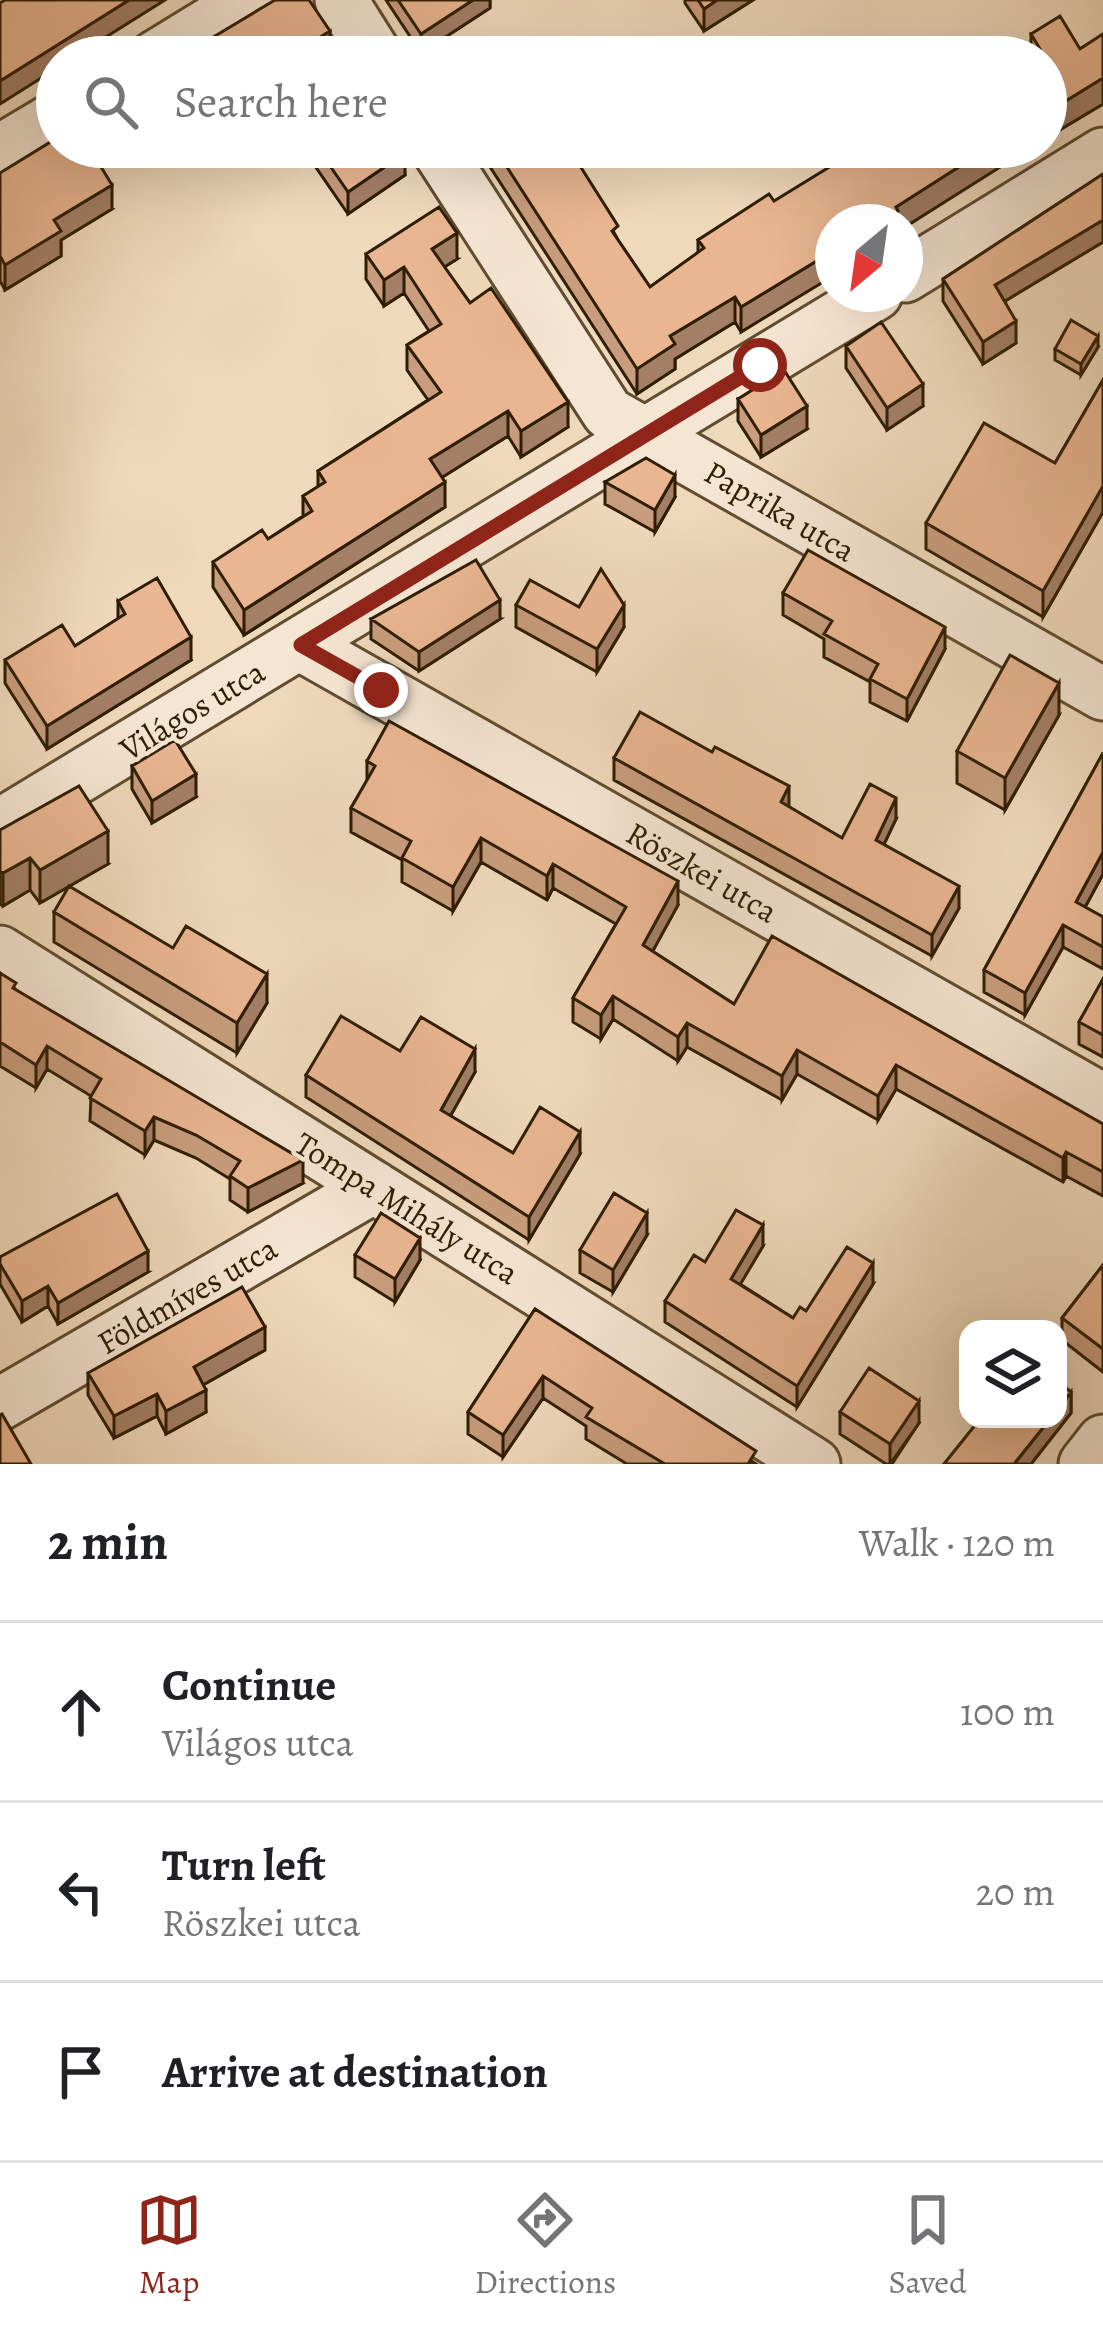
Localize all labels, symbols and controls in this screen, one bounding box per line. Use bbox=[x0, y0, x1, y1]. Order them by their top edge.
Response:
search box bbox=[36, 36, 1067, 168]
icon: search bbox=[78, 69, 144, 135]
text: Search here bbox=[174, 71, 388, 133]
north arrow bbox=[815, 204, 923, 312]
route start bbox=[733, 338, 787, 392]
street label: Paprika utca bbox=[696, 450, 864, 573]
street label: Világos utca bbox=[110, 649, 274, 772]
route end bbox=[354, 663, 408, 717]
street label: Röszkei utca bbox=[618, 810, 787, 934]
street label: Tompa Mihály utca bbox=[286, 1121, 528, 1295]
street label: Földmíves utca bbox=[89, 1225, 286, 1365]
map controls bbox=[959, 1320, 1067, 1428]
button: layers bbox=[959, 1320, 1067, 1428]
text: 2 min bbox=[48, 1507, 168, 1577]
text: Walk · 120 m bbox=[859, 1516, 1055, 1569]
text: Continue bbox=[162, 1654, 336, 1716]
icon: ahead bbox=[48, 1679, 114, 1745]
text: 100 m bbox=[960, 1685, 1055, 1738]
text: Világos utca bbox=[162, 1716, 354, 1769]
text: Turn left bbox=[162, 1834, 326, 1896]
icon: left bbox=[48, 1859, 114, 1925]
text: 20 m bbox=[976, 1865, 1055, 1918]
text: Röszkei utca bbox=[162, 1896, 361, 1949]
icon: arrive bbox=[48, 2039, 114, 2105]
text: Arrive at destination bbox=[162, 2041, 548, 2103]
tab: Map bbox=[136, 2187, 202, 2304]
tab: Directions bbox=[475, 2187, 616, 2304]
tab: Saved bbox=[889, 2187, 967, 2304]

